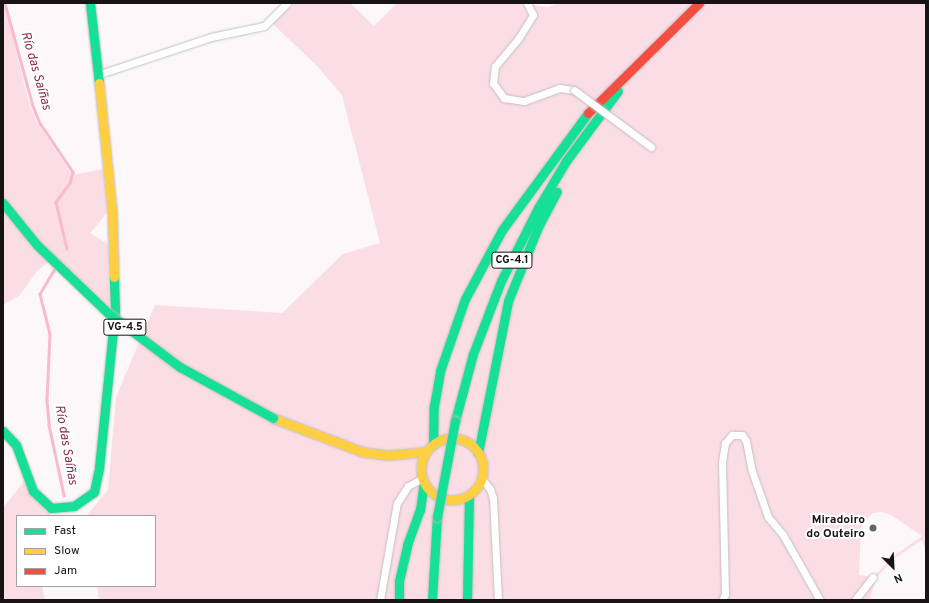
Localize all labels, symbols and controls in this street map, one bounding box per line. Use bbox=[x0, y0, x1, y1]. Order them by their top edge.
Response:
water label: Río das Saíñas bbox=[16, 30, 54, 112]
road number: CG-4.1 bbox=[491, 251, 533, 269]
road number: VG-4.5 bbox=[103, 318, 147, 336]
water label: Río das Saíñas bbox=[50, 404, 80, 486]
place label: Miradoiro do Outeiro bbox=[806, 514, 865, 542]
legend bbox=[16, 515, 156, 587]
text: Fast bbox=[54, 523, 76, 539]
marker: Miradoiro do Outeiro bbox=[868, 523, 878, 533]
text: Slow bbox=[54, 543, 80, 559]
north arrow bbox=[873, 547, 913, 587]
text: Jam bbox=[54, 563, 77, 579]
text: N bbox=[891, 570, 904, 586]

